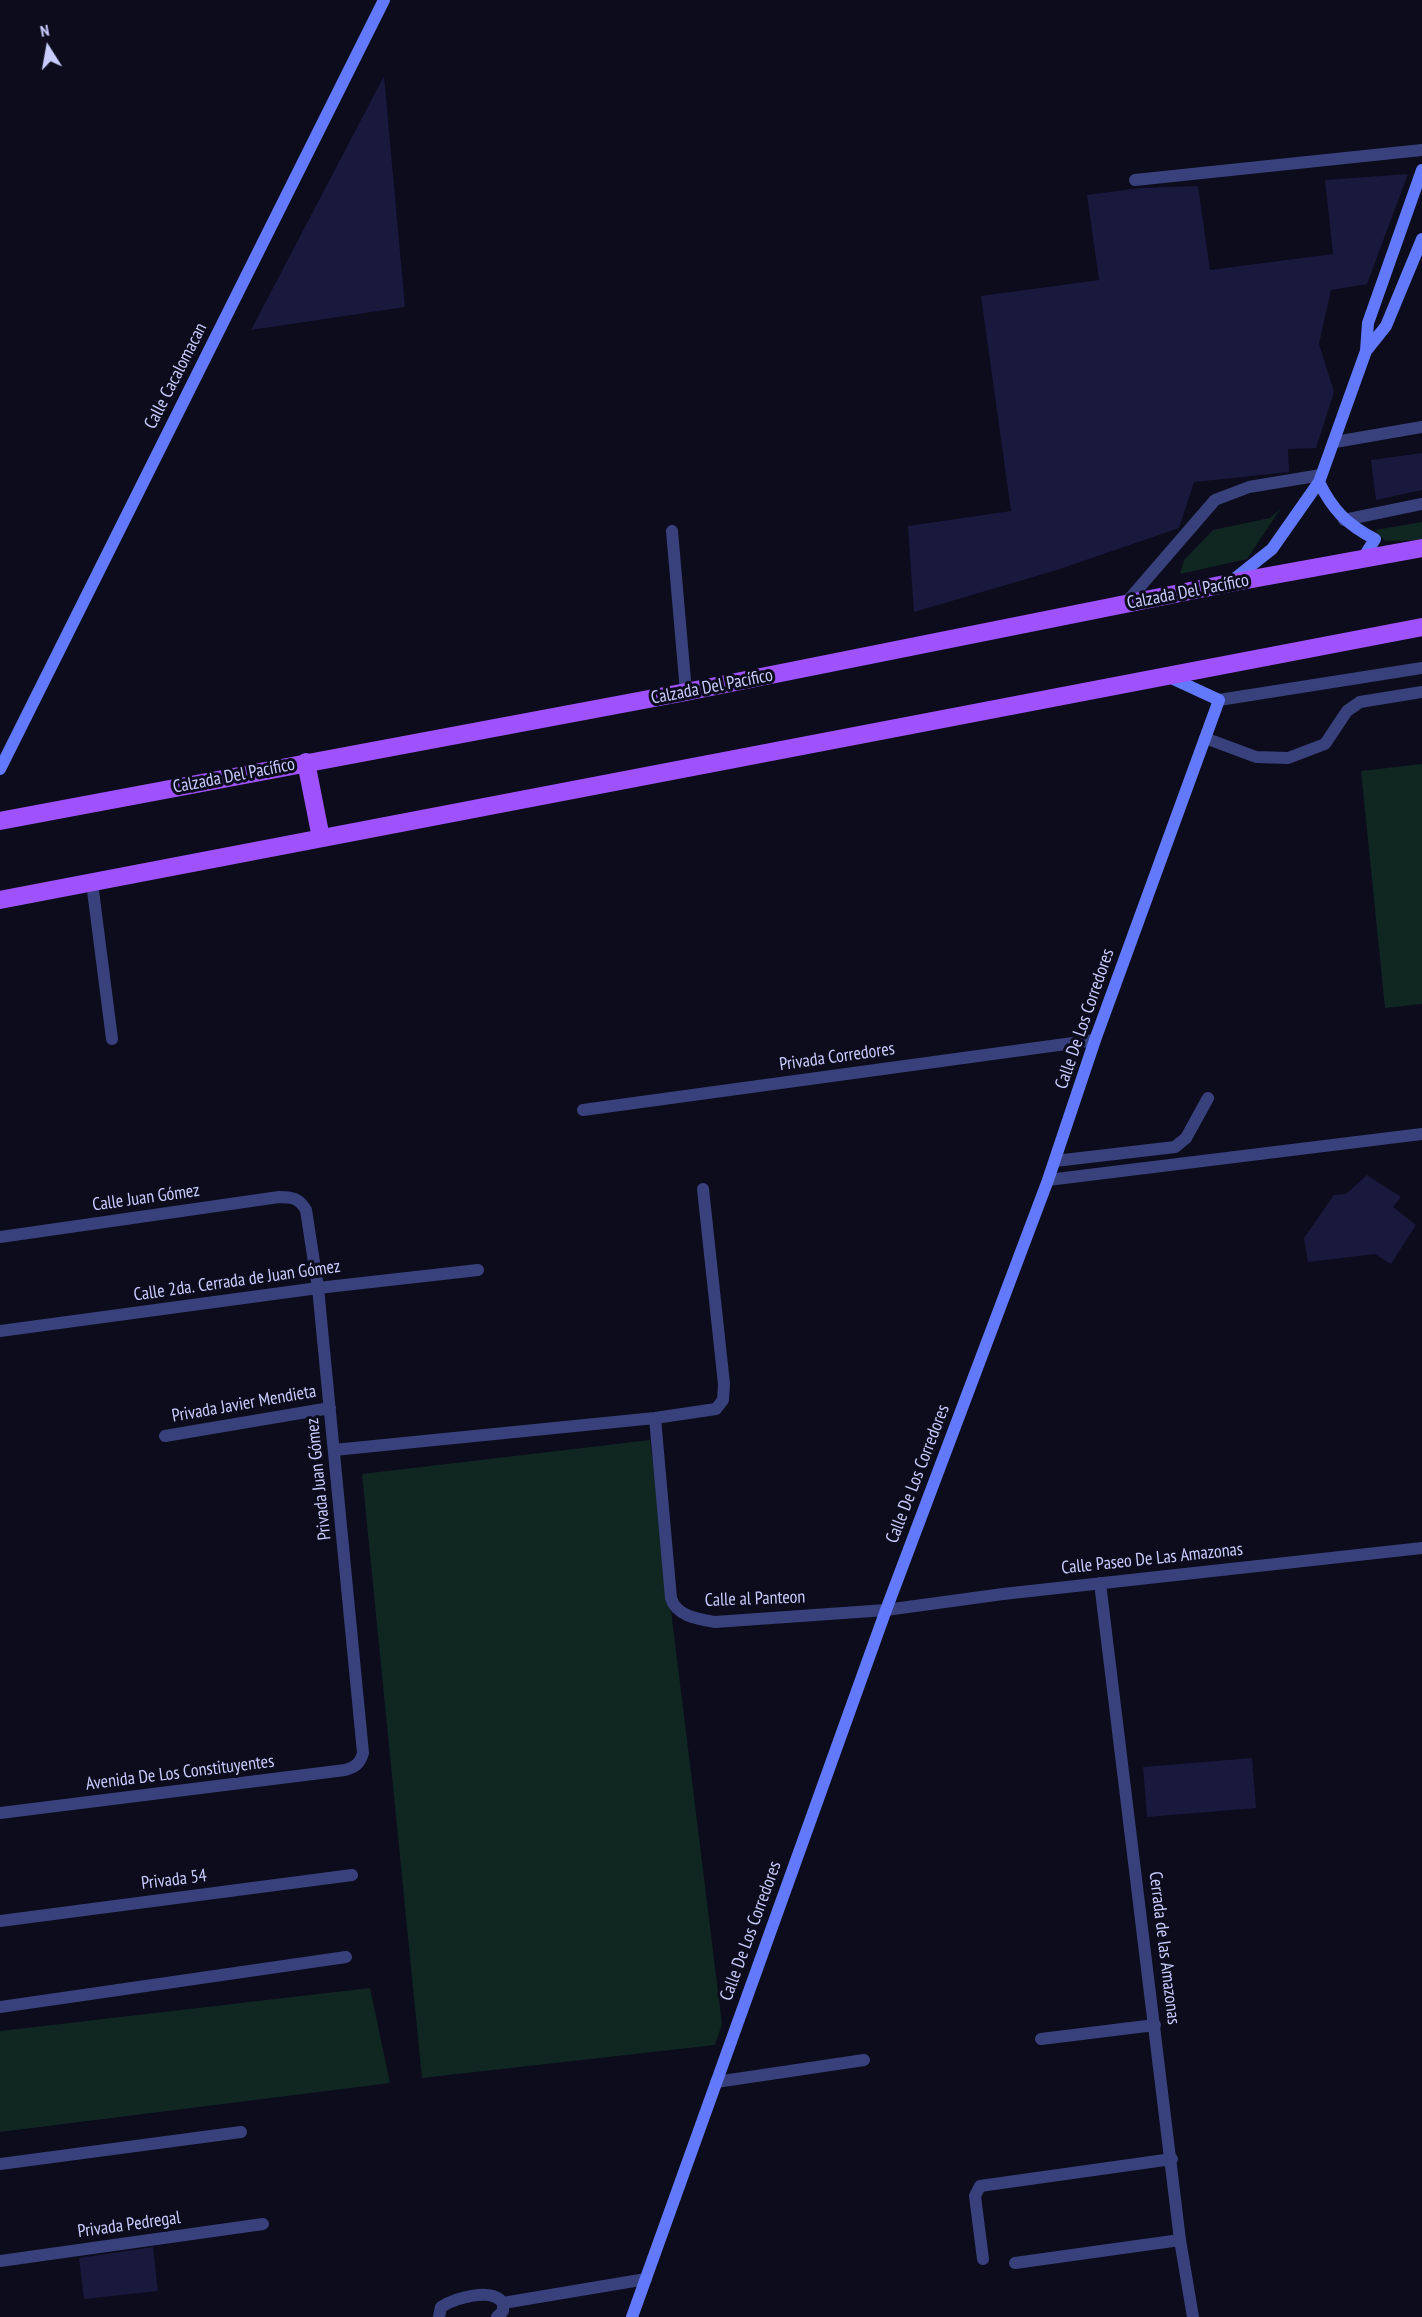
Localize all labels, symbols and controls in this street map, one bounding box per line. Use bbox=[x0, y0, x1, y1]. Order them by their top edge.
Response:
north arrow bbox=[18, 18, 78, 78]
text: N bbox=[38, 20, 51, 41]
street label: Calle Cacalomacan bbox=[140, 319, 212, 433]
street label: Calzada Del Pacífico bbox=[1125, 570, 1251, 614]
street label: Calzada Del Pacífico bbox=[649, 665, 775, 709]
street label: Calzada Del Pacífico bbox=[171, 754, 297, 798]
street label: Calle De Los Corredores bbox=[1051, 946, 1119, 1092]
street label: Privada Corredores bbox=[778, 1038, 896, 1076]
street label: Calle Juan Gómez bbox=[91, 1180, 201, 1216]
street label: Calle 2da. Cerrada de Juan Gómez bbox=[132, 1256, 342, 1306]
street label: Privada Javier Mendieta bbox=[170, 1381, 318, 1427]
street label: Calle De Los Corredores bbox=[882, 1402, 954, 1546]
street label: Privada Juan Gómez bbox=[302, 1417, 336, 1541]
street label: Calle Paseo De Las Amazonas bbox=[1060, 1539, 1244, 1579]
street label: Calle al Panteon bbox=[704, 1586, 806, 1612]
street label: Avenida De Los Constituyentes bbox=[85, 1751, 275, 1795]
street label: Calle De Los Corredores bbox=[716, 1858, 786, 2004]
street label: Privada 54 bbox=[140, 1865, 208, 1895]
street label: Cerrada de las Amazonas bbox=[1144, 1870, 1184, 2026]
street label: Privada Pedregal bbox=[76, 2207, 182, 2243]

